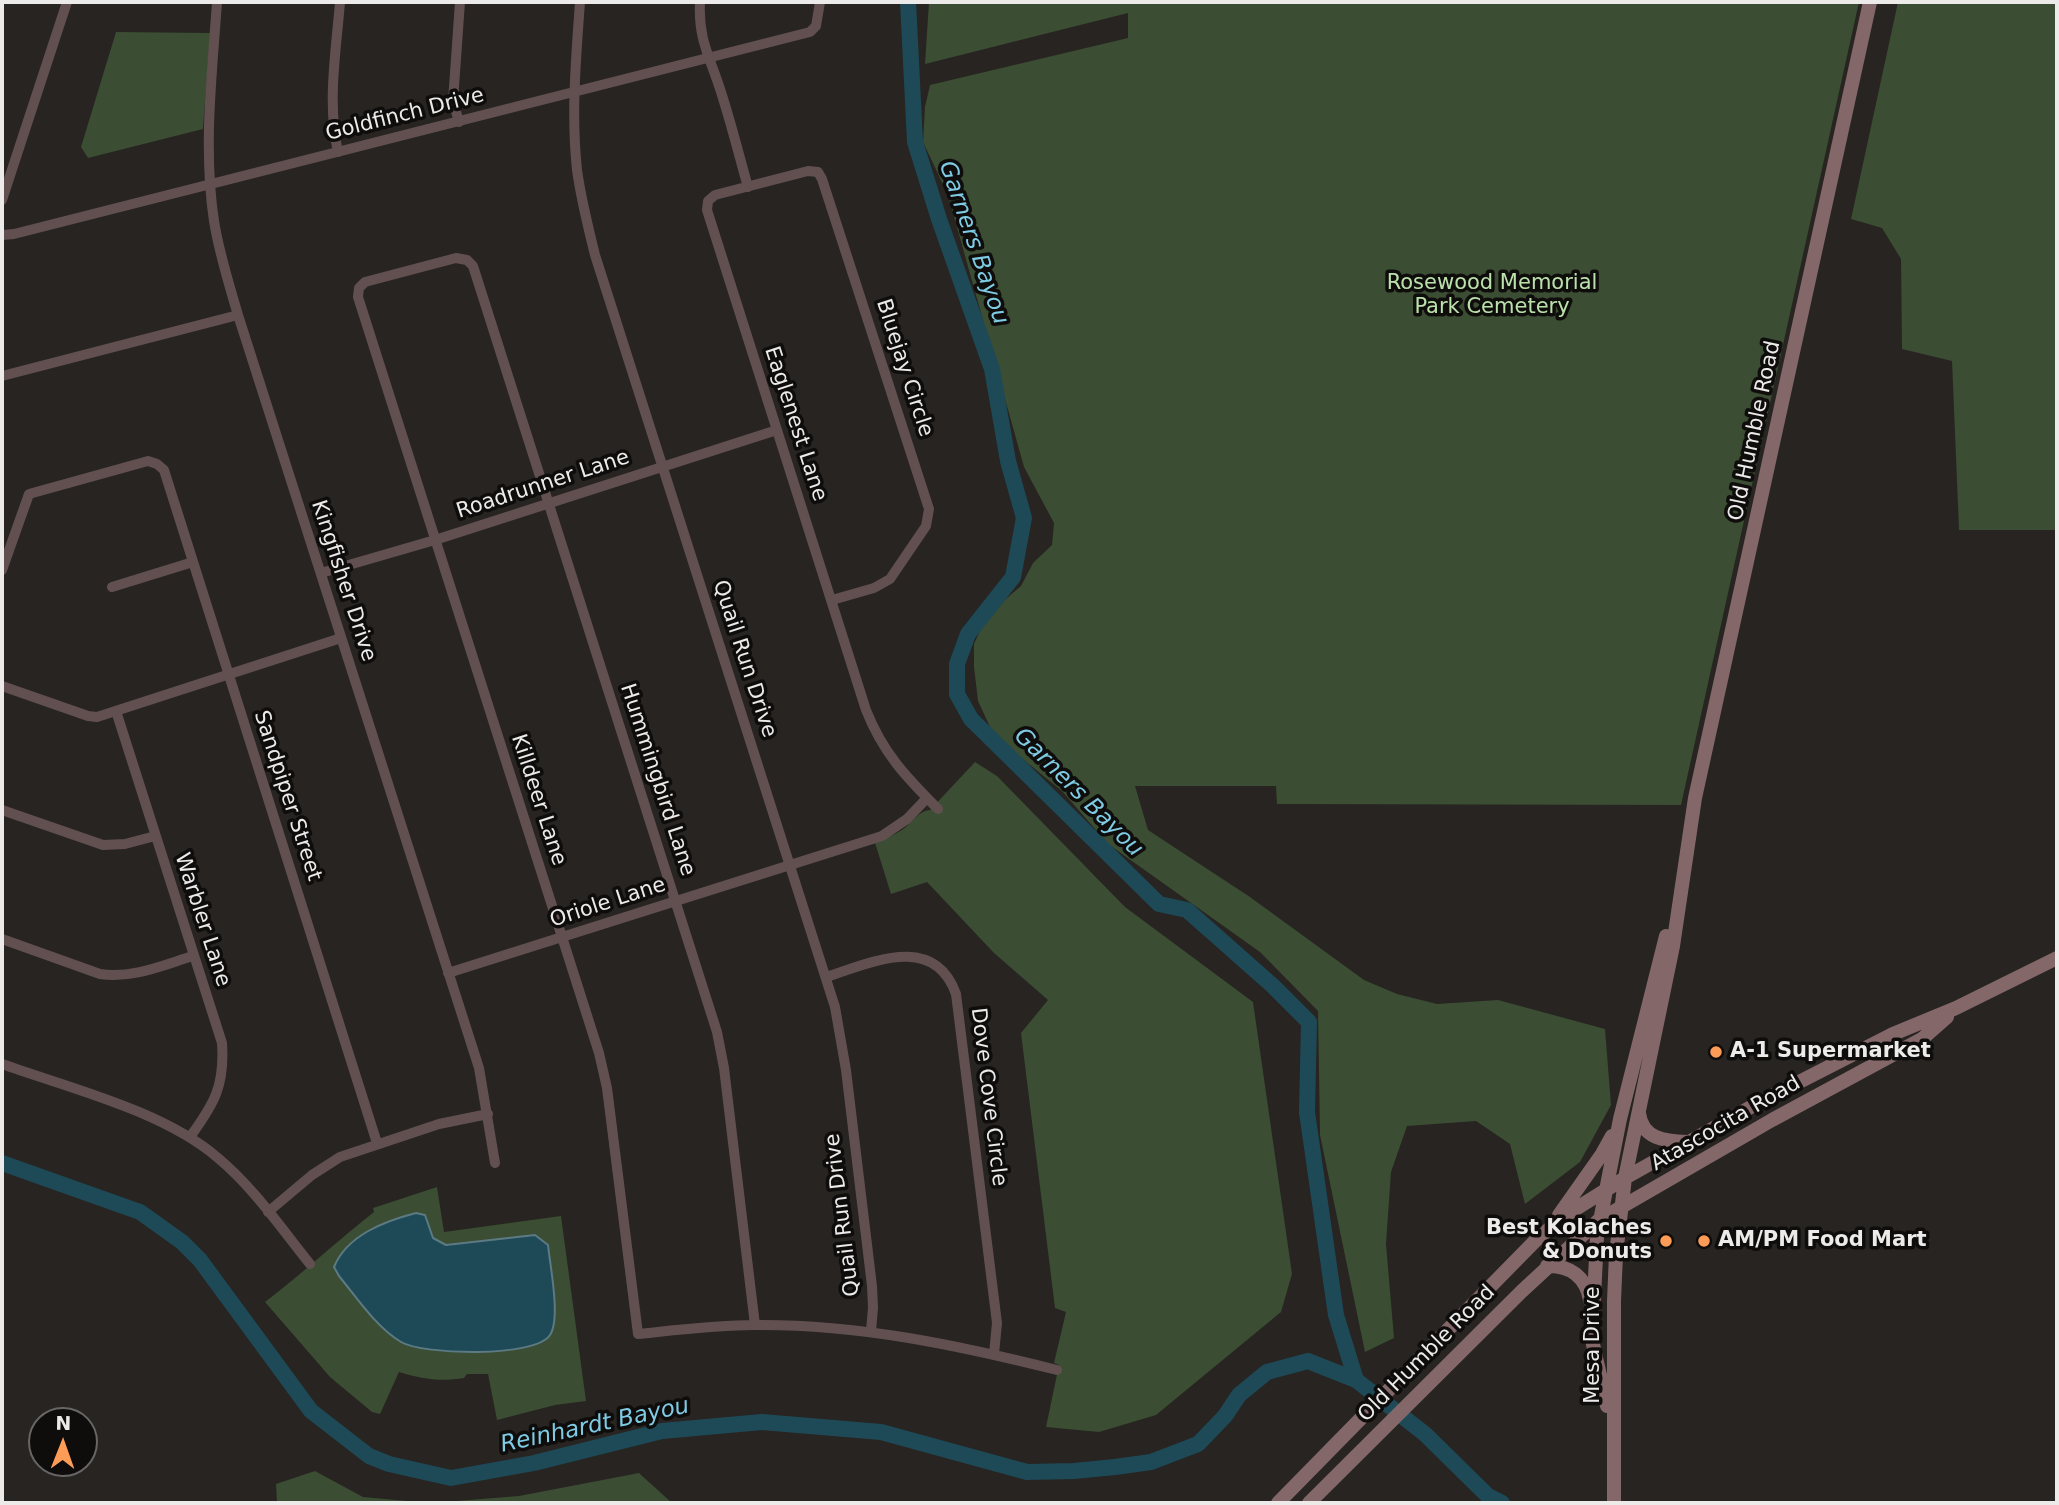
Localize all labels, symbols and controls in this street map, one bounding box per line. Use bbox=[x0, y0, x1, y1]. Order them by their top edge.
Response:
street label: Goldfinch Drive bbox=[323, 83, 487, 147]
water label: Garners Bayou bbox=[932, 158, 1014, 328]
park label: Rosewood Memorial Park Cemetery bbox=[1387, 271, 1597, 321]
street label: Bluejay Circle bbox=[870, 296, 938, 440]
street label: Old Humble Road bbox=[1724, 339, 1786, 523]
street label: Eaglenest Lane bbox=[758, 343, 832, 505]
street label: Roadrunner Lane bbox=[453, 445, 633, 525]
street label: Kingfisher Drive bbox=[305, 497, 381, 665]
street label: Quail Run Drive bbox=[707, 577, 781, 741]
street label: Hummingbird Lane bbox=[614, 681, 700, 879]
street label: Sandpiper Street bbox=[248, 708, 326, 884]
water label: Garners Bayou bbox=[1008, 723, 1148, 863]
street label: Killdeer Lane bbox=[505, 731, 571, 869]
street label: Warbler Lane bbox=[169, 850, 235, 990]
street label: Oriole Lane bbox=[547, 872, 669, 934]
street label: Dove Cove Circle bbox=[965, 1006, 1011, 1188]
place label: A-1 Supermarket bbox=[1730, 1039, 1931, 1065]
marker: A-1 Supermarket bbox=[1708, 1044, 1724, 1060]
street label: Atascocita Road bbox=[1647, 1071, 1805, 1177]
street label: Quail Run Drive bbox=[821, 1132, 865, 1298]
place label: Best Kolaches & Donuts bbox=[1486, 1216, 1652, 1266]
place label: AM/PM Food Mart bbox=[1718, 1228, 1927, 1254]
marker: Best Kolaches & Donuts bbox=[1658, 1233, 1674, 1249]
marker: AM/PM Food Mart bbox=[1696, 1233, 1712, 1249]
street label: Old Humble Road bbox=[1353, 1280, 1501, 1428]
street label: Mesa Drive bbox=[1581, 1286, 1607, 1404]
water label: Reinhardt Bayou bbox=[498, 1393, 692, 1459]
north arrow bbox=[28, 1407, 98, 1477]
text: N bbox=[55, 1412, 71, 1434]

